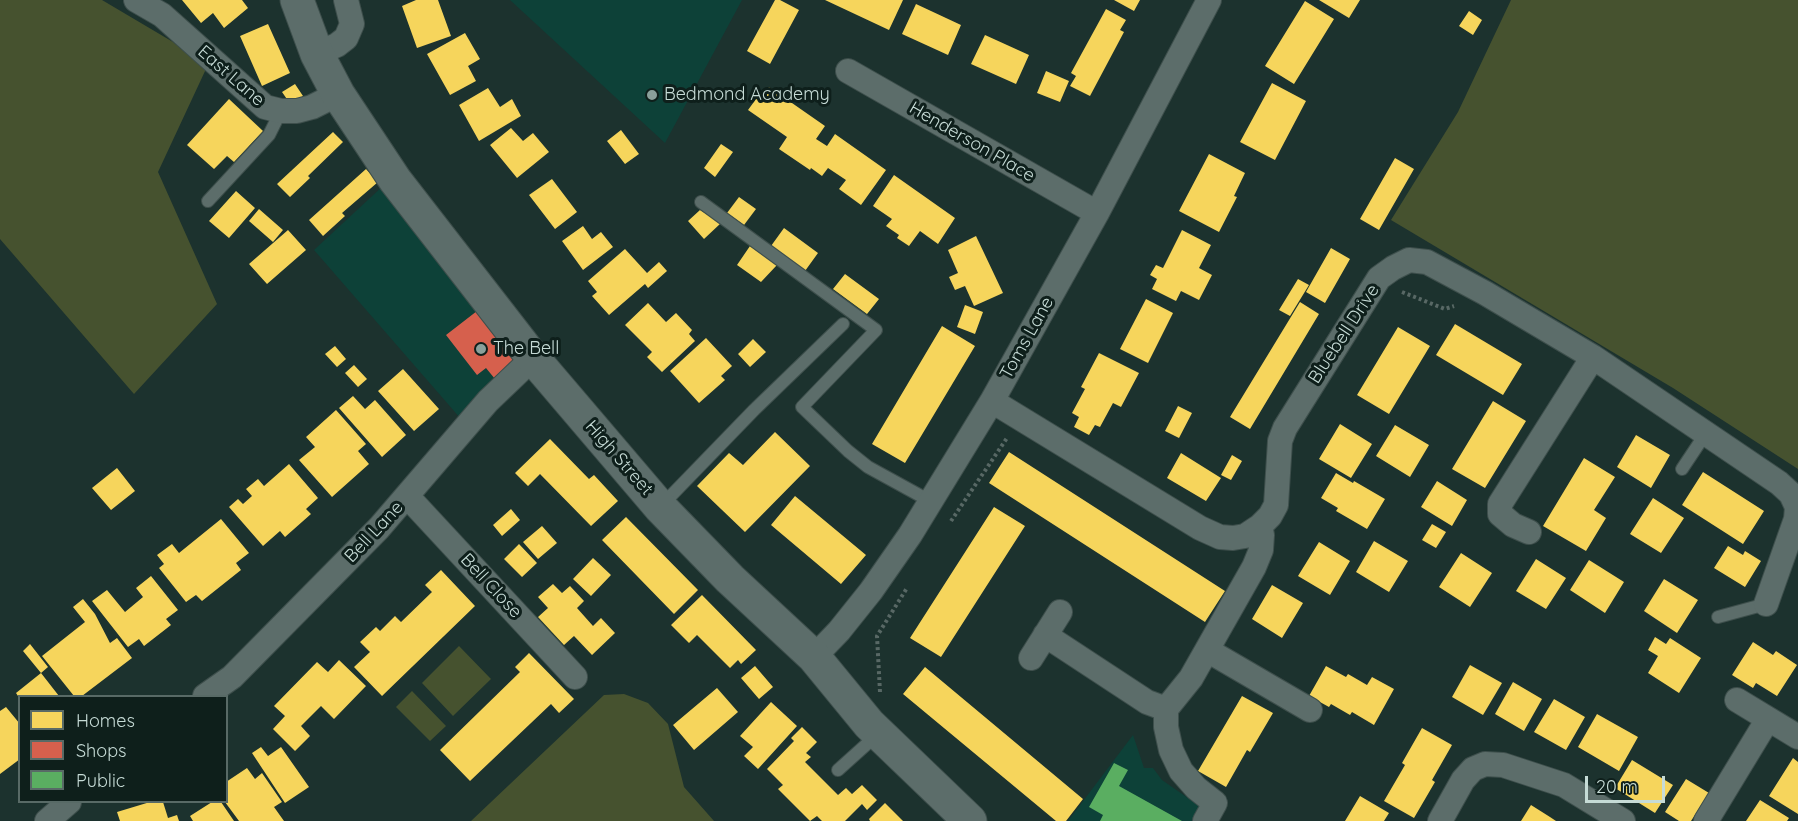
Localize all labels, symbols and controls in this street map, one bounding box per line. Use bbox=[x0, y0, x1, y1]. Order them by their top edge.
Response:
street label: East Lane bbox=[193, 41, 269, 111]
place label: Bedmond Academy bbox=[664, 84, 830, 106]
marker: Bedmond Academy bbox=[645, 88, 659, 102]
street label: Henderson Place bbox=[905, 97, 1039, 187]
street label: Bluebell Drive bbox=[1304, 280, 1384, 388]
street label: Toms Lane bbox=[996, 293, 1058, 383]
place label: The Bell bbox=[493, 338, 559, 360]
marker: The Bell bbox=[474, 342, 488, 356]
street label: High Street bbox=[581, 416, 657, 500]
street label: Bell Lane bbox=[340, 497, 408, 567]
street label: Bell Close bbox=[456, 549, 526, 623]
legend bbox=[18, 695, 228, 803]
text: Homes bbox=[76, 709, 135, 732]
text: Shops bbox=[76, 739, 127, 762]
scale bar bbox=[1588, 764, 1668, 802]
text: Public bbox=[76, 769, 125, 792]
text: 20 m bbox=[1596, 775, 1638, 798]

